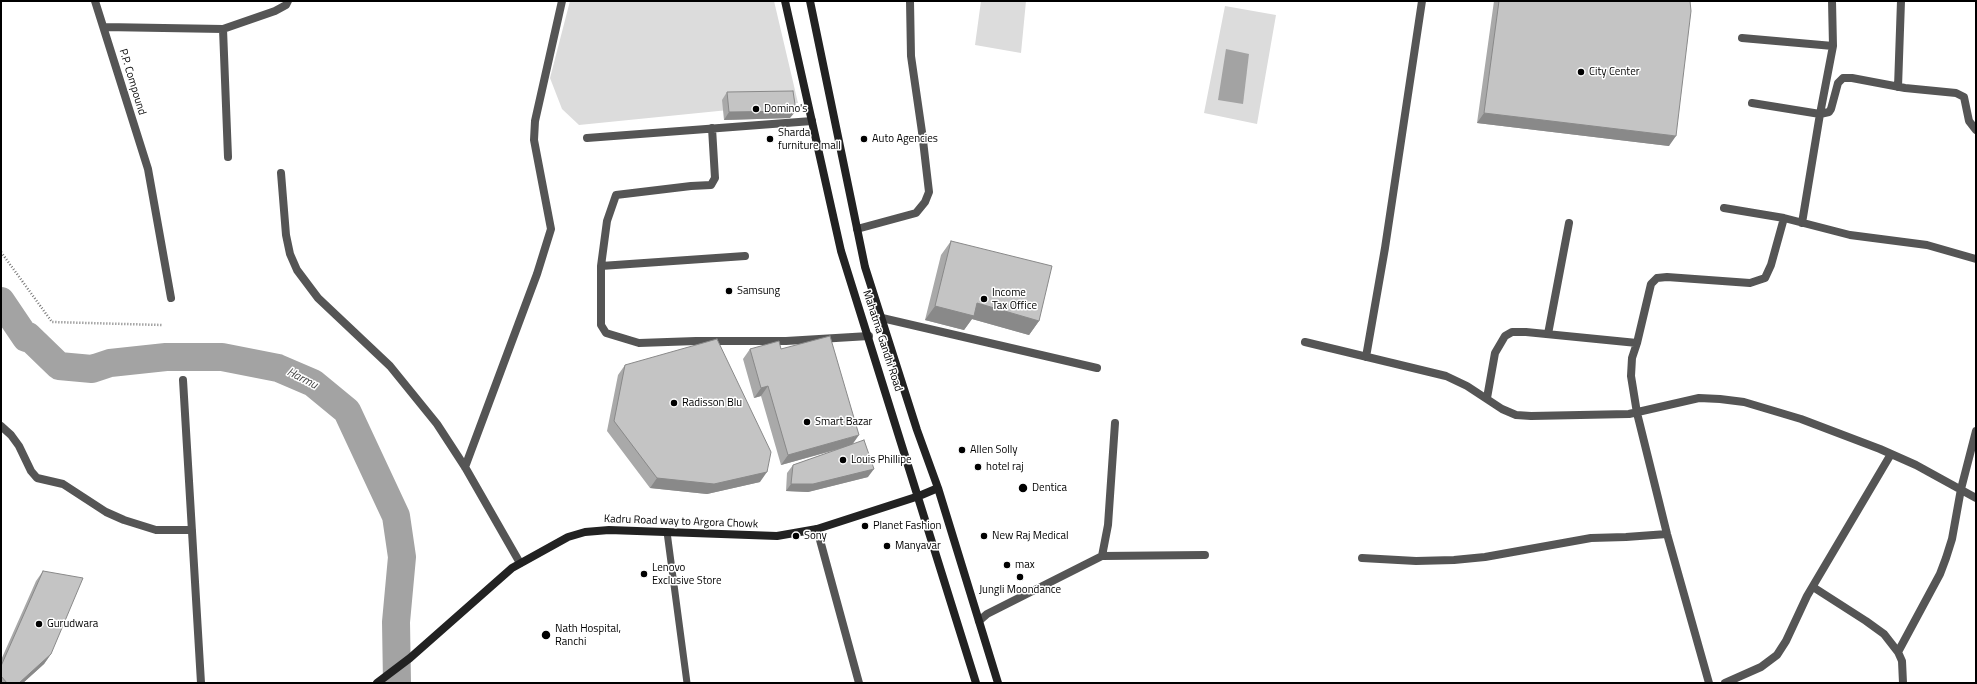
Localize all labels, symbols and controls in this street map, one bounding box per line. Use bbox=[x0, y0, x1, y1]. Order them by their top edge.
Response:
street label: P.P. Compound bbox=[116, 47, 148, 117]
place label: City Center bbox=[1589, 65, 1640, 79]
marker: City Center bbox=[1576, 67, 1586, 77]
place label: Domino's bbox=[764, 102, 807, 116]
marker: Domino's bbox=[751, 104, 761, 114]
place label: Sharda furniture mall bbox=[778, 126, 841, 152]
place label: Auto Agencies bbox=[872, 132, 938, 146]
marker: Sharda furniture mall bbox=[765, 134, 775, 144]
marker: Auto Agencies bbox=[859, 134, 869, 144]
place label: Samsung bbox=[737, 284, 780, 298]
marker: Samsung bbox=[724, 286, 734, 296]
place label: Income Tax Office bbox=[992, 286, 1037, 312]
street label: Mahatma Gandhi Road bbox=[859, 289, 905, 393]
marker: Income Tax Office bbox=[979, 294, 989, 304]
water label: Harmu bbox=[284, 365, 320, 393]
place label: Radisson Blu bbox=[682, 396, 742, 410]
marker: Radisson Blu bbox=[669, 398, 679, 408]
place label: Smart Bazar bbox=[815, 415, 872, 429]
marker: Smart Bazar bbox=[802, 417, 812, 427]
place label: Allen Solly bbox=[970, 443, 1018, 457]
marker: Allen Solly bbox=[957, 445, 967, 455]
place label: Louis Phillipe bbox=[851, 453, 911, 467]
marker: Louis Phillipe bbox=[838, 455, 848, 465]
place label: hotel raj bbox=[986, 460, 1024, 474]
marker: hotel raj bbox=[973, 462, 983, 472]
place label: Dentica bbox=[1032, 481, 1067, 495]
marker: Dentica bbox=[1017, 482, 1029, 494]
street label: Kadru Road way to Argora Chowk bbox=[604, 513, 758, 531]
place label: Planet Fashion bbox=[873, 519, 941, 533]
marker: Planet Fashion bbox=[860, 521, 870, 531]
place label: Sony bbox=[804, 529, 827, 543]
place label: New Raj Medical bbox=[992, 529, 1069, 543]
marker: Sony bbox=[791, 531, 801, 541]
marker: New Raj Medical bbox=[979, 531, 989, 541]
place label: Manyavar bbox=[895, 539, 941, 553]
marker: Manyavar bbox=[882, 541, 892, 551]
place label: max bbox=[1015, 558, 1035, 572]
marker: max bbox=[1002, 560, 1012, 570]
place label: Lenovo Exclusive Store bbox=[652, 561, 722, 587]
marker: Lenovo Exclusive Store bbox=[639, 569, 649, 579]
marker: Jungli Moondance bbox=[1015, 572, 1025, 582]
place label: Jungli Moondance bbox=[979, 583, 1061, 597]
place label: Gurudwara bbox=[47, 617, 98, 631]
marker: Gurudwara bbox=[34, 619, 44, 629]
place label: Nath Hospital, Ranchi bbox=[555, 622, 621, 648]
marker: Nath Hospital, Ranchi bbox=[540, 629, 552, 641]

